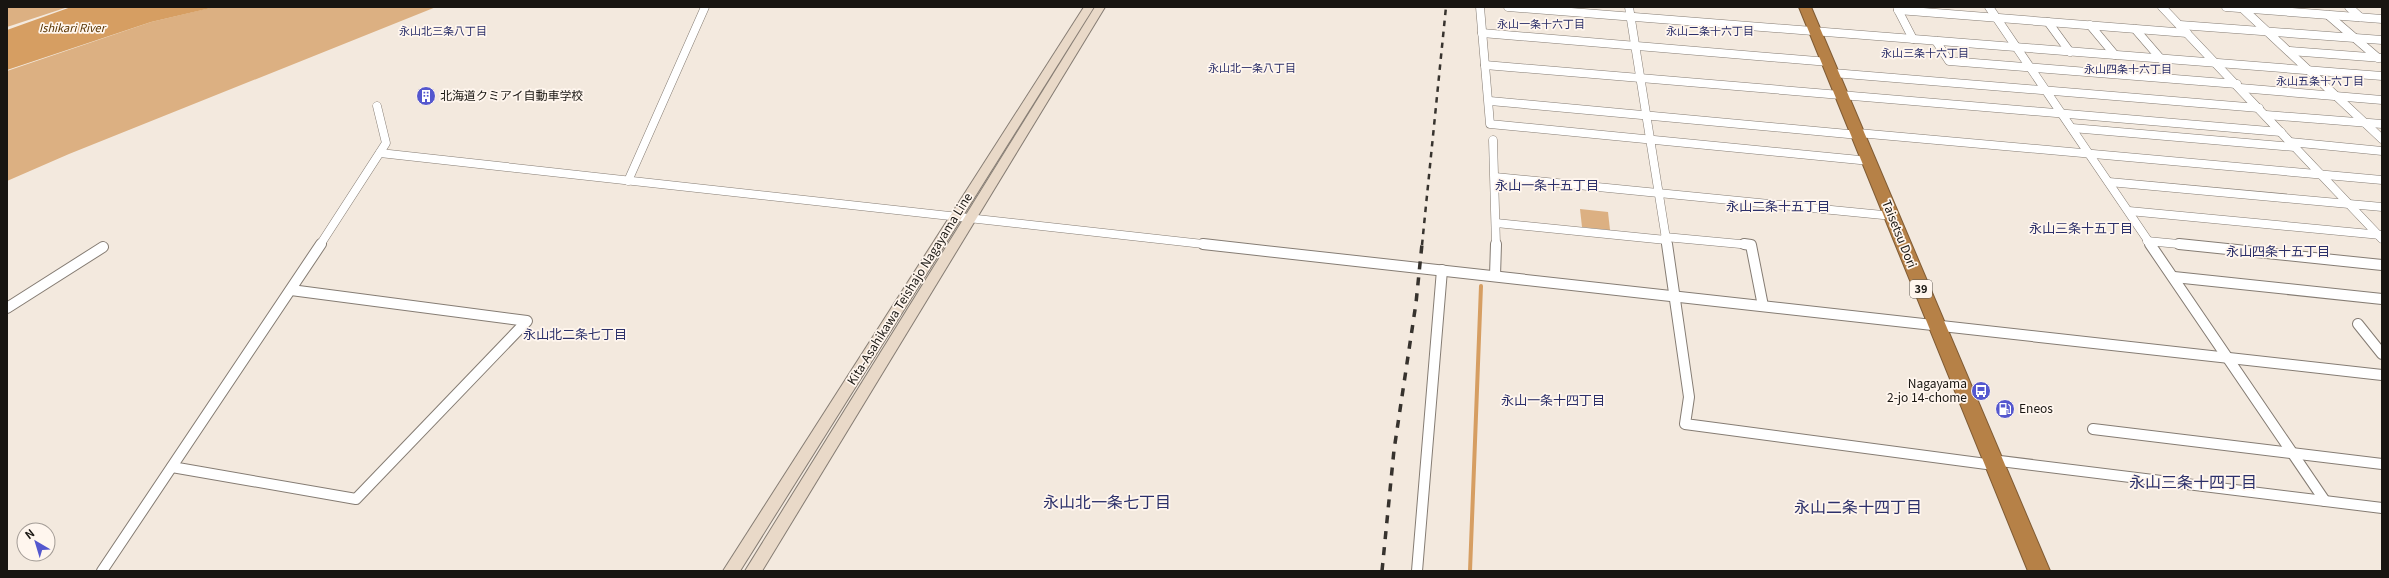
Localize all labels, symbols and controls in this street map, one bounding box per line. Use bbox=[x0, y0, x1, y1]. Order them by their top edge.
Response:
district label: 永山一条十六丁目 bbox=[1497, 15, 1585, 31]
water label: Ishikari River bbox=[39, 19, 107, 35]
district label: 永山北三条八丁目 bbox=[399, 22, 487, 38]
district label: 永山二条十六丁目 bbox=[1666, 22, 1754, 38]
district label: 永山三条十六丁目 bbox=[1881, 44, 1969, 60]
district label: 永山北一条八丁目 bbox=[1208, 59, 1296, 75]
district label: 永山四条十六丁目 bbox=[2084, 60, 2172, 76]
district label: 永山五条十六丁目 bbox=[2276, 72, 2364, 88]
building icon: 北海道クミアイ自動車学校 bbox=[415, 85, 437, 107]
place label: 北海道クミアイ自動車学校 bbox=[440, 86, 583, 103]
district label: 永山一条十五丁目 bbox=[1495, 175, 1599, 194]
street label: Kita-Asahikawa Teishajo Nagayama Line bbox=[842, 189, 975, 388]
district label: 永山二条十五丁目 bbox=[1726, 196, 1830, 215]
street label: Taisetsu Dori bbox=[1879, 197, 1922, 270]
district label: 永山三条十五丁目 bbox=[2029, 218, 2133, 237]
district label: 永山四条十五丁目 bbox=[2226, 241, 2330, 260]
road number: 39 bbox=[1910, 280, 1932, 298]
district label: 永山北二条七丁目 bbox=[523, 324, 627, 343]
place label: Nagayama 2-jo 14-chome bbox=[1887, 374, 1967, 405]
bus stop icon: Nagayama 2-jo 14-chome bbox=[1970, 380, 1992, 402]
district label: 永山一条十四丁目 bbox=[1501, 390, 1605, 409]
fuel station icon: Eneos bbox=[1994, 398, 2016, 420]
place label: Eneos bbox=[2019, 399, 2053, 416]
district label: 永山三条十四丁目 bbox=[2129, 469, 2257, 493]
district label: 永山北一条七丁目 bbox=[1043, 489, 1171, 513]
district label: 永山二条十四丁目 bbox=[1794, 494, 1922, 518]
north arrow bbox=[16, 522, 56, 562]
text: N bbox=[21, 524, 37, 542]

